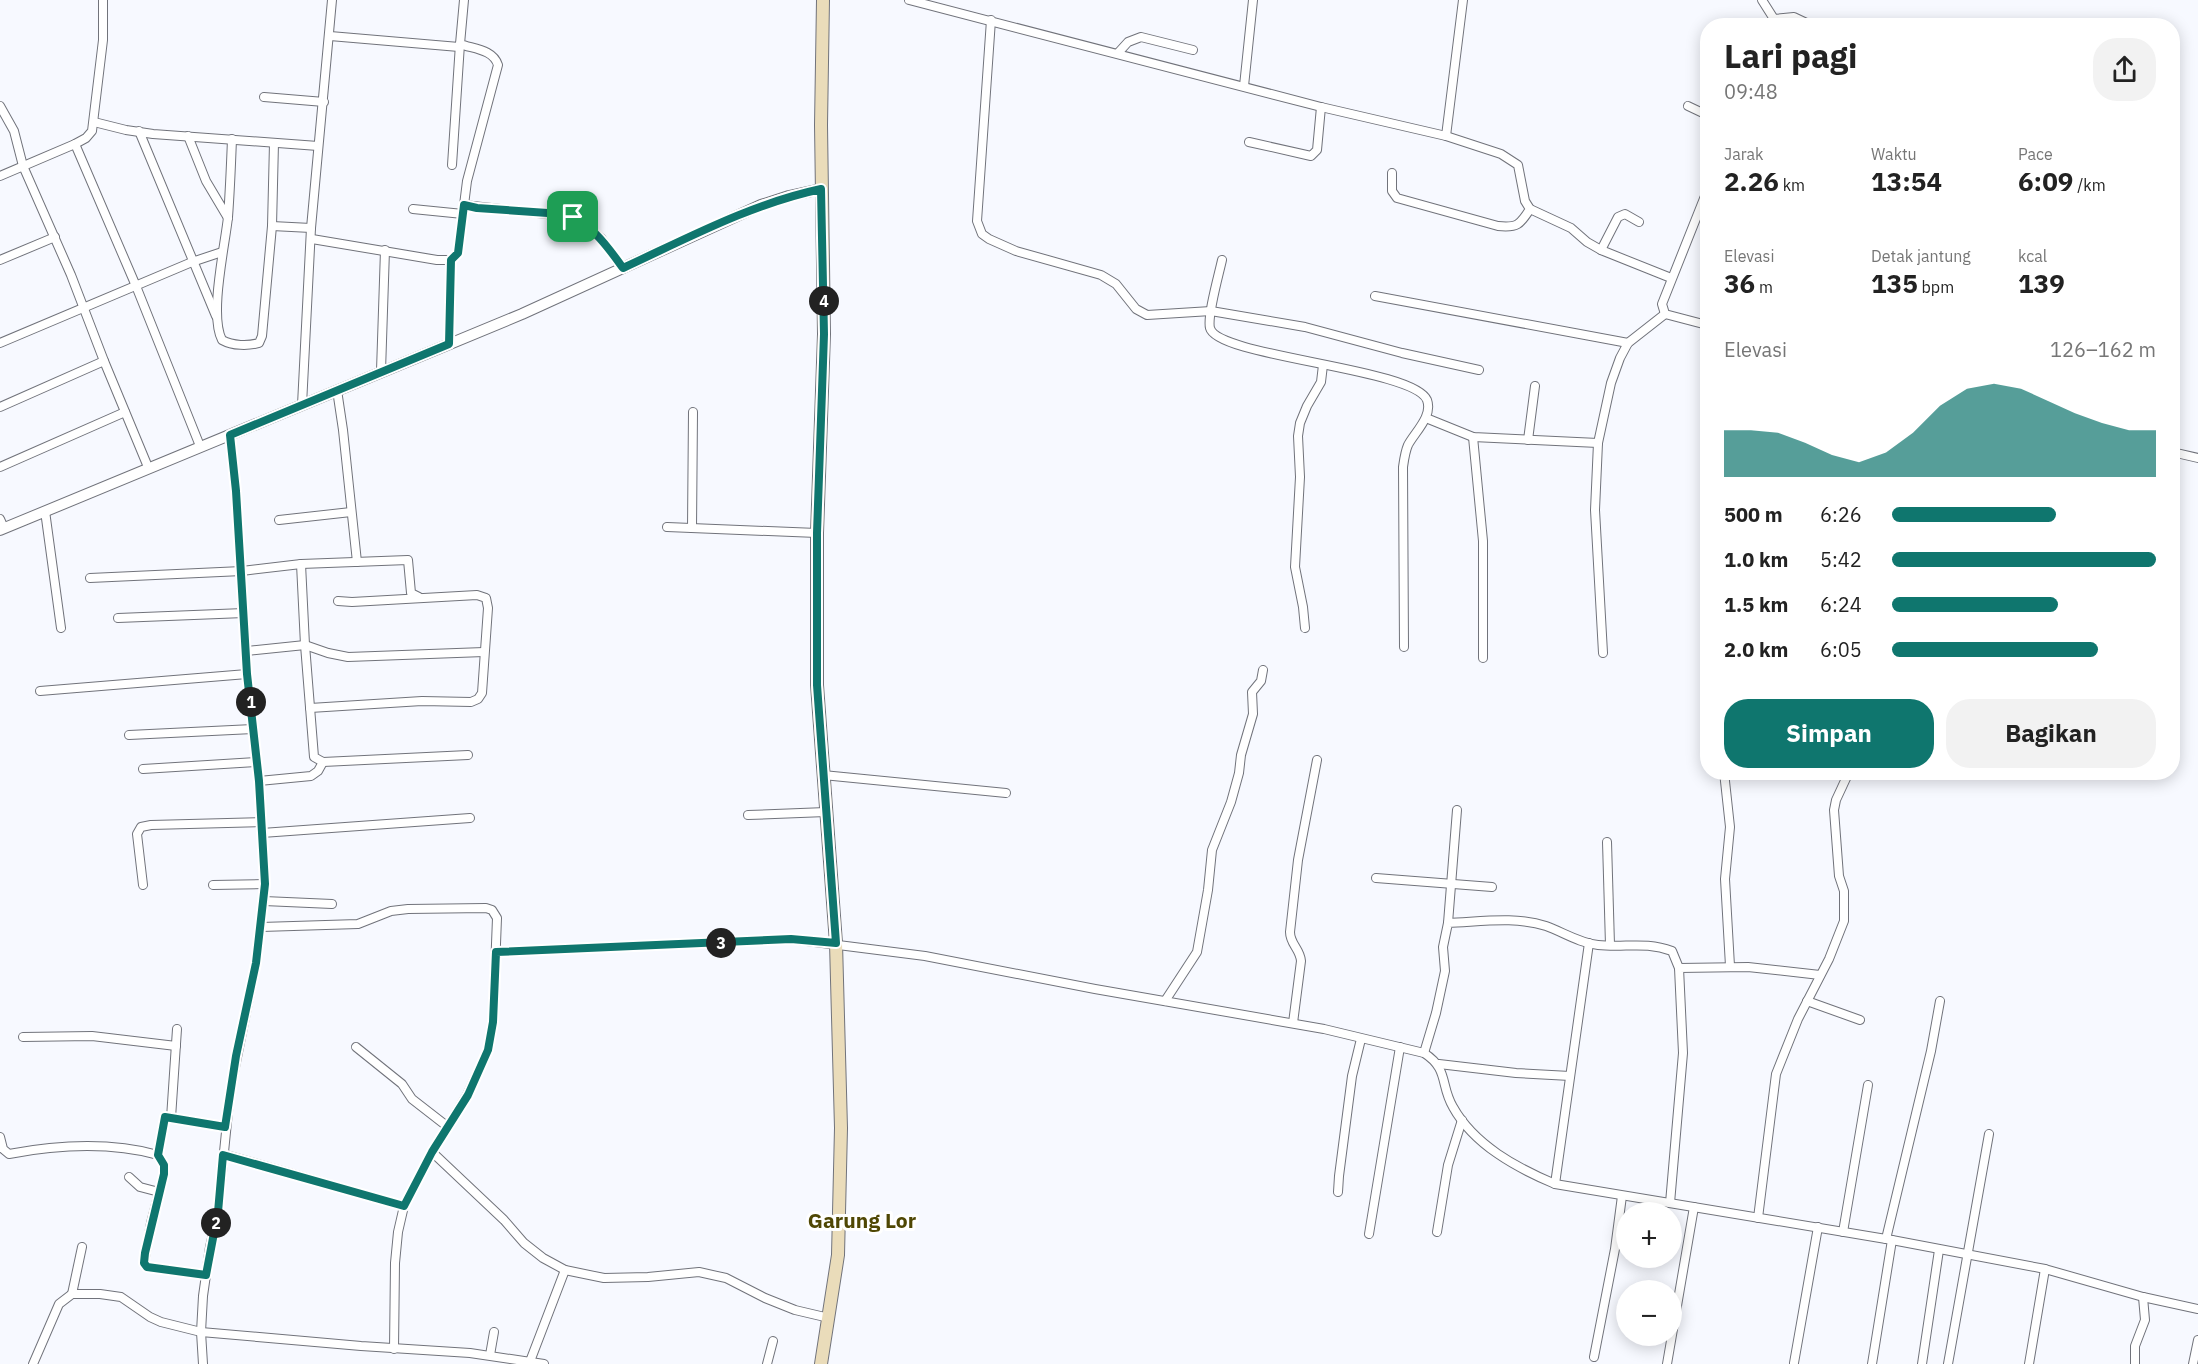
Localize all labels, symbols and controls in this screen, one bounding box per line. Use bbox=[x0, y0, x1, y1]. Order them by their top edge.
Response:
text: Lari pagi bbox=[1724, 34, 1857, 77]
button: share bbox=[2093, 38, 2156, 101]
text: 09:48 bbox=[1724, 78, 1778, 105]
text: Jarak bbox=[1724, 144, 1764, 164]
text: Waktu bbox=[1871, 144, 1917, 164]
text: Pace bbox=[2018, 144, 2053, 164]
text: 2.26 bbox=[1724, 164, 1779, 198]
text: 13:54 bbox=[1871, 164, 1942, 198]
text: 6:09 bbox=[2018, 164, 2073, 198]
text: km bbox=[1779, 175, 1805, 195]
text: /km bbox=[2073, 175, 2106, 195]
pin bbox=[547, 191, 598, 242]
icon: arrive bbox=[556, 200, 589, 233]
text: Elevasi bbox=[1724, 246, 1774, 266]
text: Detak jantung bbox=[1871, 246, 1971, 266]
text: kcal bbox=[2018, 246, 2047, 266]
text: 36 bbox=[1724, 266, 1755, 300]
text: 135 bbox=[1871, 266, 1918, 300]
text: 139 bbox=[2018, 266, 2065, 300]
text: m bbox=[1755, 277, 1773, 297]
text: bpm bbox=[1918, 277, 1954, 297]
pin: 4 bbox=[809, 286, 839, 316]
text: 4 bbox=[819, 291, 829, 311]
text: Elevasi bbox=[1724, 336, 1787, 363]
text: 126–162 m bbox=[2050, 336, 2156, 363]
text: 500 m bbox=[1724, 501, 1783, 528]
text: 6:26 bbox=[1820, 501, 1862, 528]
text: 1.0 km bbox=[1724, 546, 1788, 573]
text: 5:42 bbox=[1820, 546, 1862, 573]
text: 1.5 km bbox=[1724, 591, 1788, 618]
text: 6:24 bbox=[1820, 591, 1862, 618]
text: 2.0 km bbox=[1724, 636, 1788, 663]
text: 6:05 bbox=[1820, 636, 1862, 663]
pin: 1 bbox=[236, 687, 266, 717]
text: 1 bbox=[246, 692, 256, 712]
button: Simpan bbox=[1724, 699, 1934, 768]
button: Bagikan bbox=[1946, 699, 2156, 768]
pin: 3 bbox=[706, 928, 736, 958]
text: 3 bbox=[716, 933, 726, 953]
map controls bbox=[1616, 1202, 1682, 1346]
button: + bbox=[1616, 1202, 1682, 1268]
district label: Garung Lor bbox=[808, 1206, 917, 1234]
pin: 2 bbox=[201, 1208, 231, 1238]
text: 2 bbox=[211, 1213, 221, 1233]
button: − bbox=[1616, 1280, 1682, 1346]

